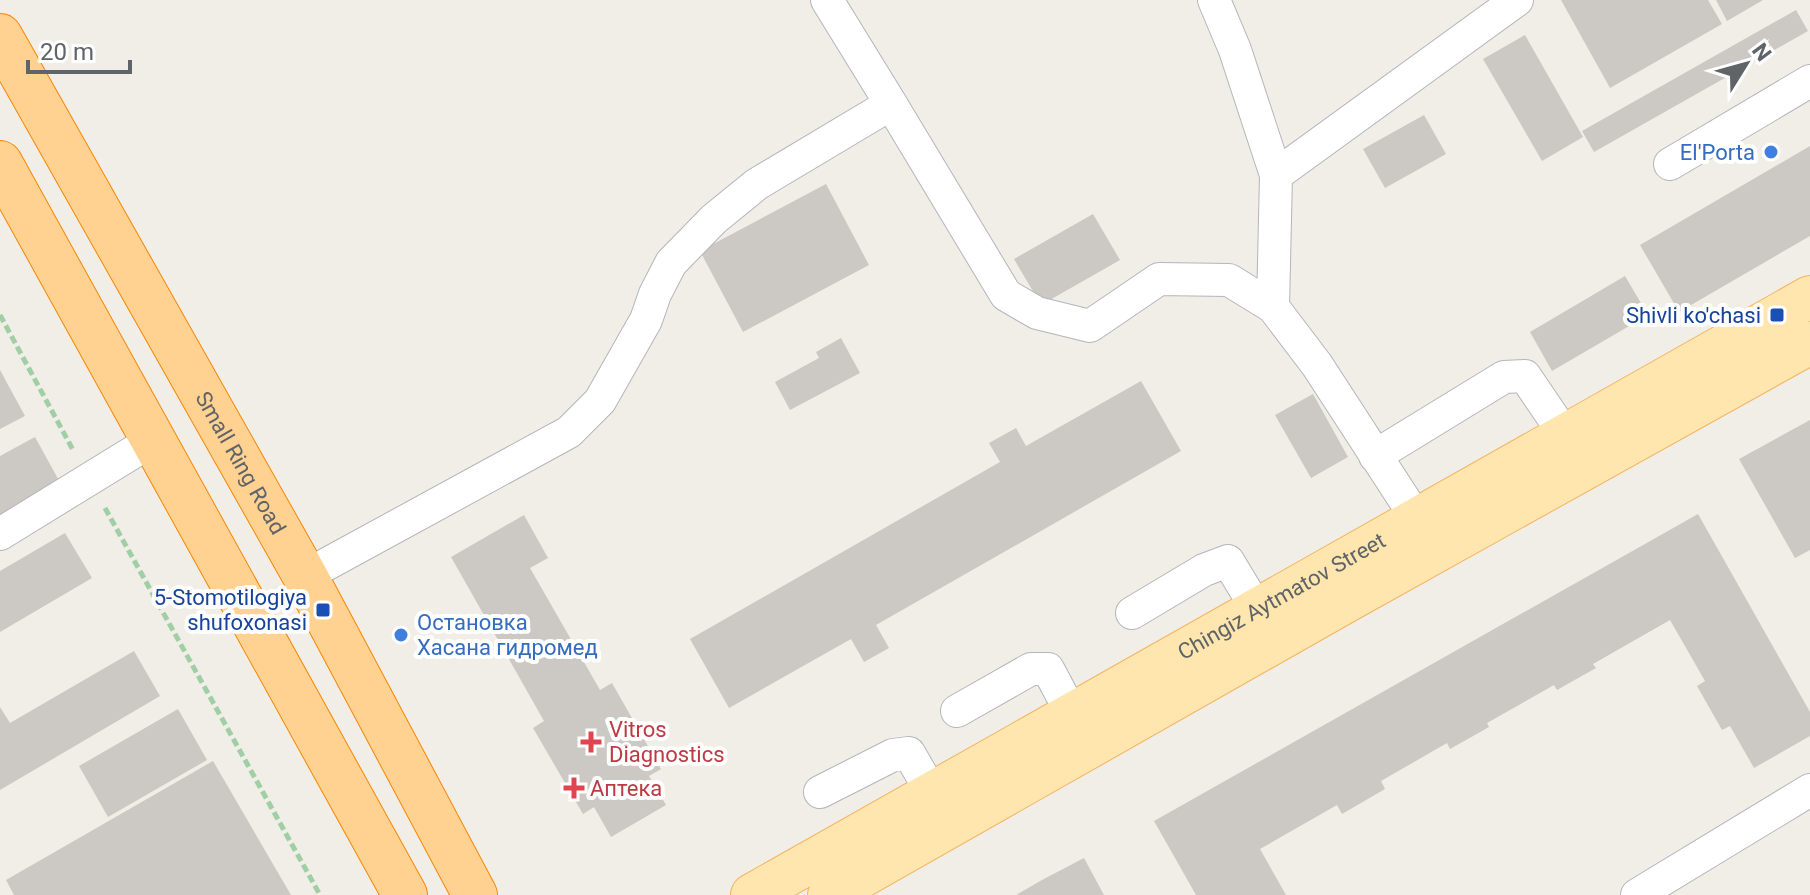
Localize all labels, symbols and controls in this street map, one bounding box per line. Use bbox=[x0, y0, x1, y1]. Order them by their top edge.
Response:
scale bar bbox=[28, 24, 130, 74]
north arrow bbox=[1706, 24, 1786, 104]
text: 20 m bbox=[40, 38, 94, 66]
text: N bbox=[1747, 39, 1776, 66]
place label: El'Porta bbox=[1680, 140, 1755, 165]
marker: El'Porta bbox=[1762, 143, 1780, 161]
place label: Shivli ko'chasi bbox=[1626, 303, 1761, 328]
marker: Shivli ko'chasi bbox=[1768, 306, 1786, 324]
street label: Small Ring Road bbox=[190, 387, 291, 539]
street label: Chingiz Aytmatov Street bbox=[1173, 528, 1390, 665]
place label: 5-Stomotilogiya shufoxonasi bbox=[154, 585, 307, 635]
marker: 5-Stomotilogiya shufoxonasi bbox=[314, 601, 332, 619]
place label: Остановка Хасана гидромед bbox=[417, 610, 598, 660]
marker: Остановка Хасана гидромед bbox=[392, 626, 410, 644]
place label: Vitros Diagnostics bbox=[609, 717, 725, 767]
marker: Vitros Diagnostics bbox=[580, 731, 602, 753]
place label: Аптека bbox=[590, 776, 662, 801]
marker: Аптека bbox=[565, 779, 583, 797]

